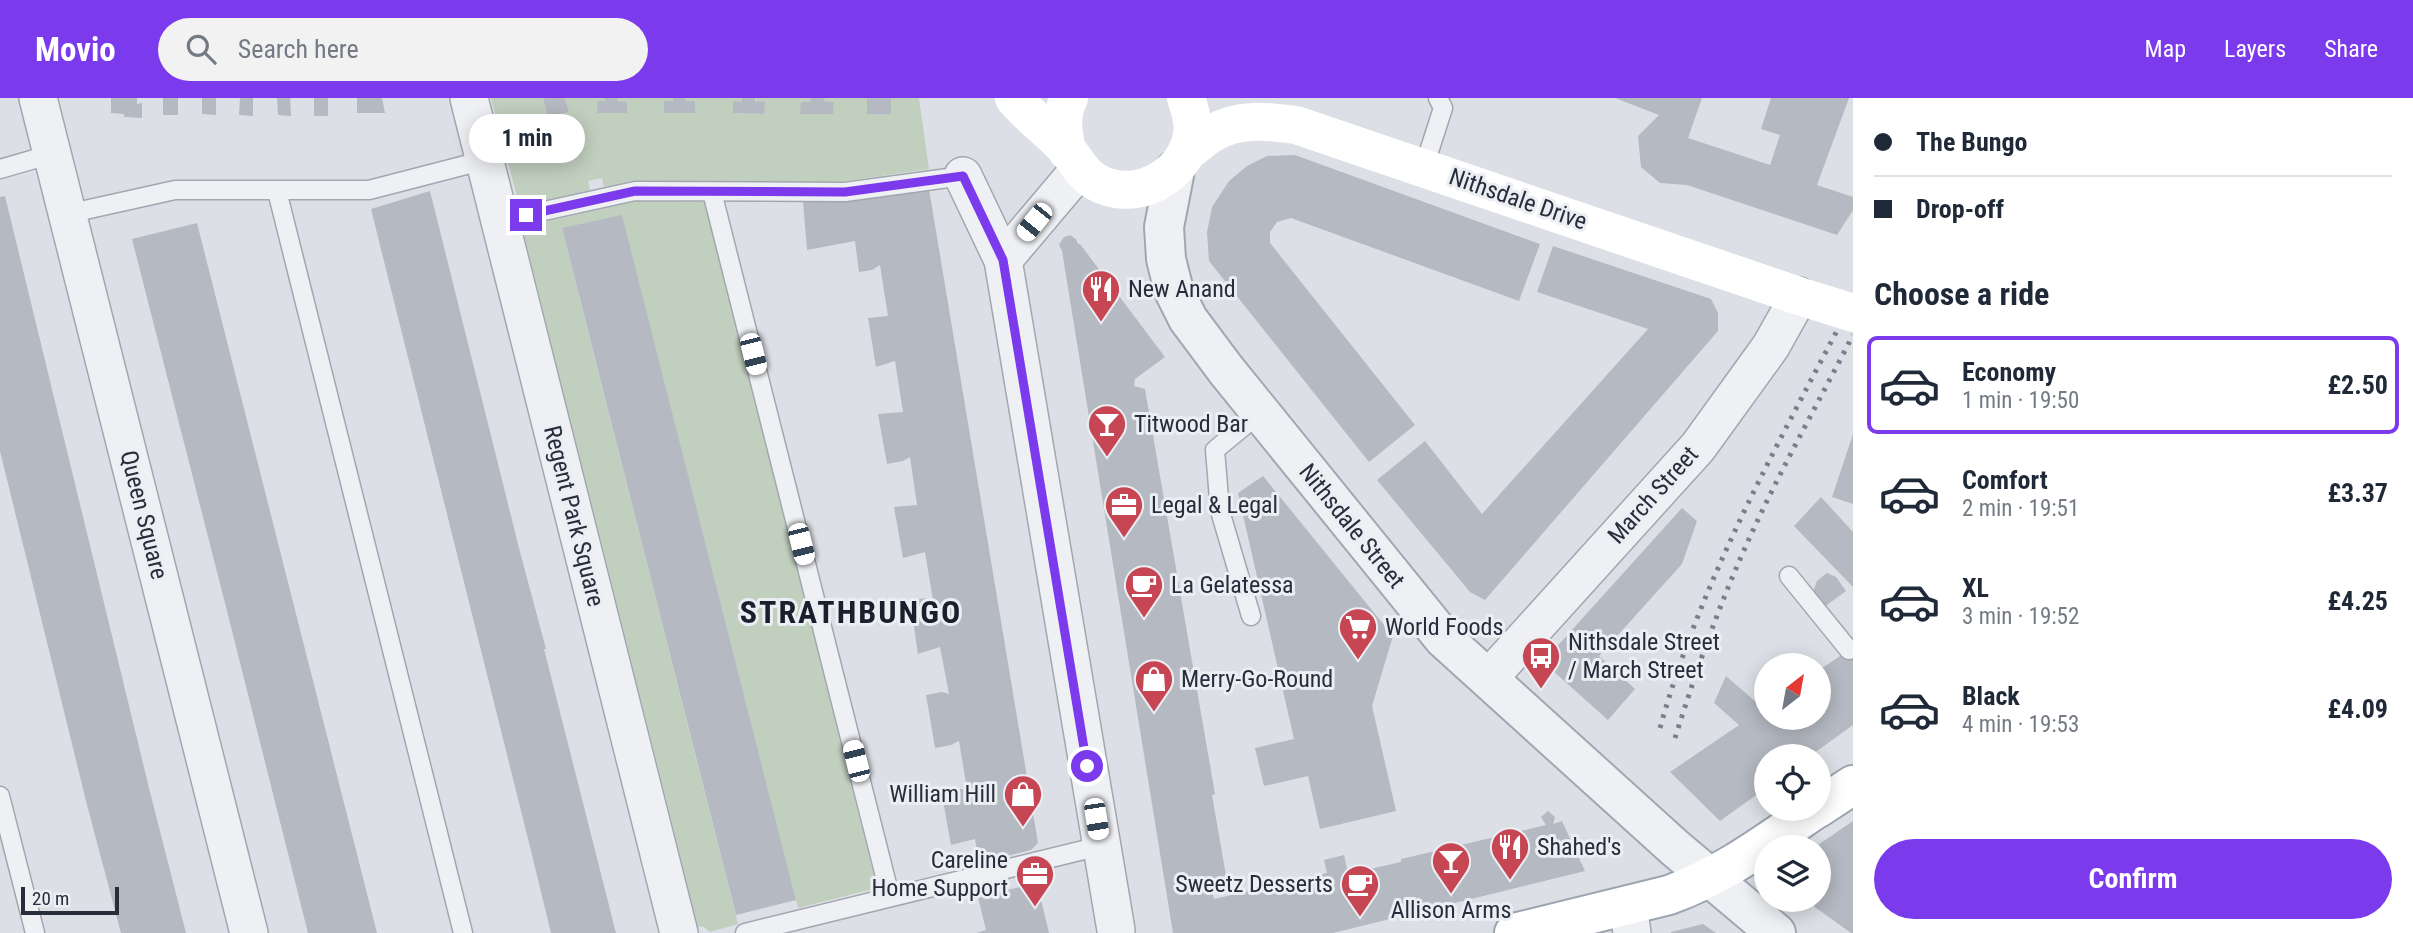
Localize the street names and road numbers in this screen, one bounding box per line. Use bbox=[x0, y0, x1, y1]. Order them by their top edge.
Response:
street label: Nithsdale Drive bbox=[1446, 162, 1590, 236]
street label: Regent Park Square bbox=[538, 423, 610, 609]
street label: March Street bbox=[1602, 441, 1704, 549]
street label: Queen Square bbox=[115, 448, 173, 582]
street label: Nithsdale Street bbox=[1293, 458, 1411, 594]

